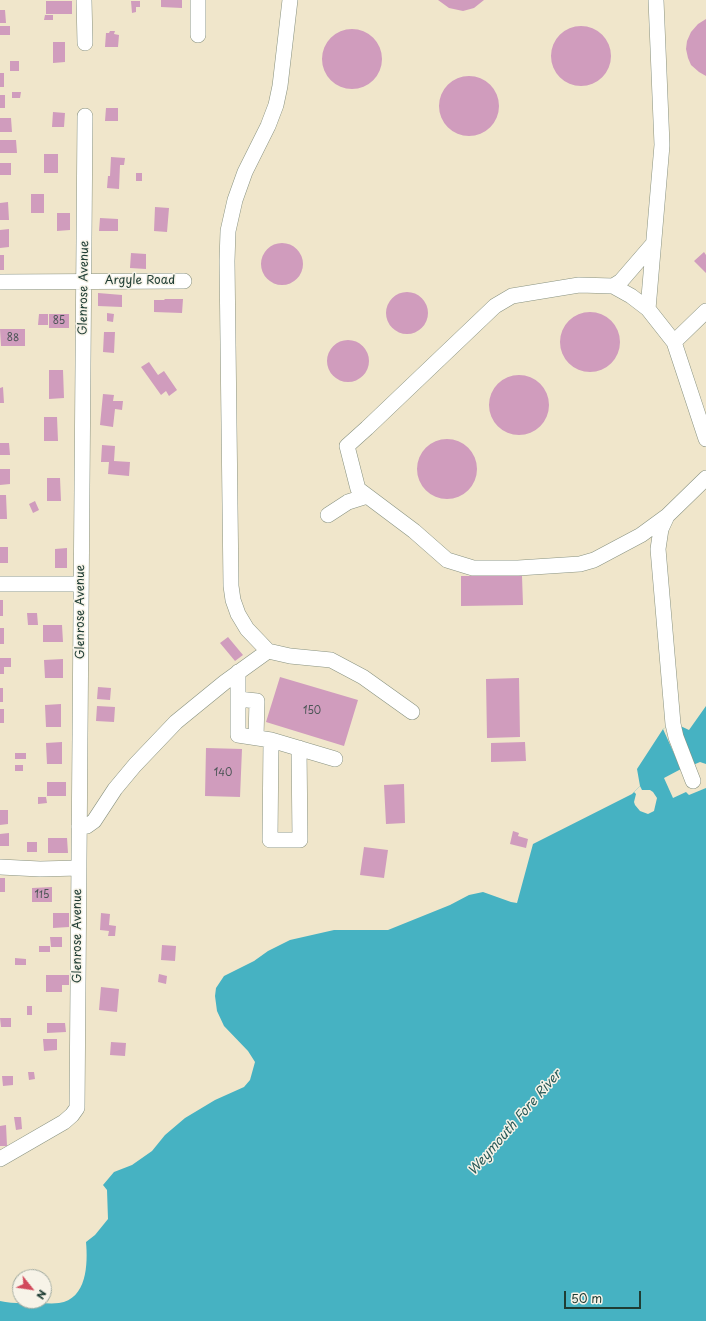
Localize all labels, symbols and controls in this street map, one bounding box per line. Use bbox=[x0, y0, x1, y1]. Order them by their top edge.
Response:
street label: Glenrose Avenue bbox=[76, 241, 92, 335]
street label: Argyle Road bbox=[105, 274, 175, 288]
house number: 85 bbox=[53, 315, 65, 327]
house number: 88 bbox=[7, 332, 19, 344]
street label: Glenrose Avenue bbox=[74, 565, 88, 659]
house number: 150 bbox=[303, 705, 321, 717]
house number: 140 bbox=[214, 767, 232, 779]
house number: 115 bbox=[35, 889, 49, 901]
street label: Glenrose Avenue bbox=[71, 889, 85, 983]
water label: Weymouth Fore River bbox=[465, 1067, 565, 1179]
north arrow bbox=[12, 1269, 52, 1309]
scale bar bbox=[566, 1283, 643, 1309]
text: N bbox=[32, 1287, 52, 1303]
text: 50 m bbox=[571, 1289, 602, 1307]

